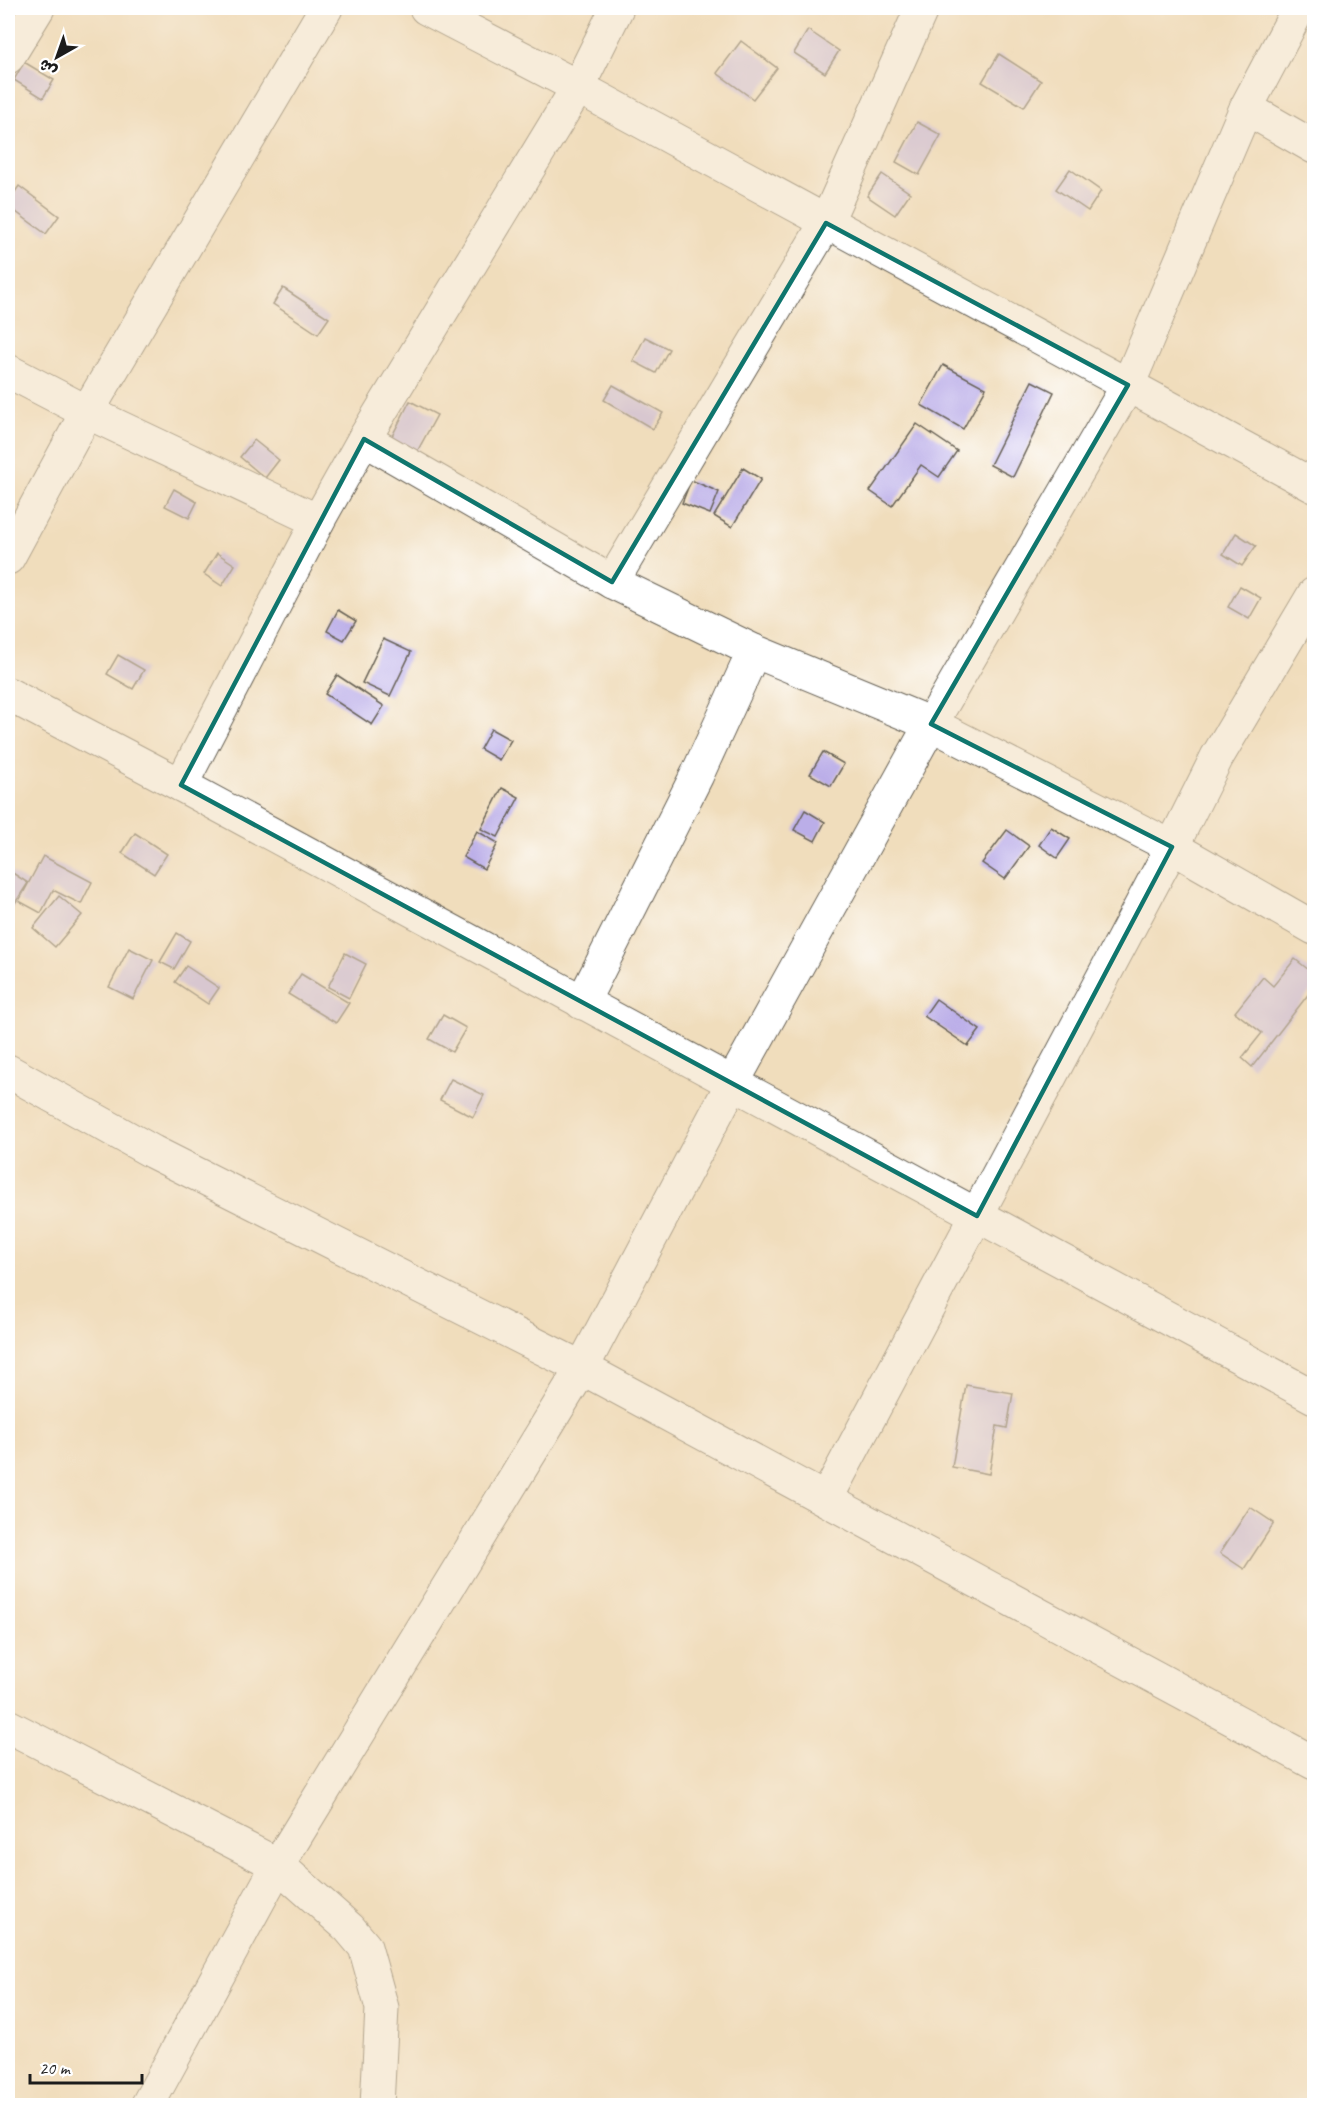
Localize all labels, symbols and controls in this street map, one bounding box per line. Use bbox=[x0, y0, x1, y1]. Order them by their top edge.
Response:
north arrow bbox=[27, 27, 87, 87]
text: ش bbox=[35, 54, 61, 81]
scale bar bbox=[30, 2047, 142, 2085]
text: 20 m bbox=[39, 2057, 72, 2079]

